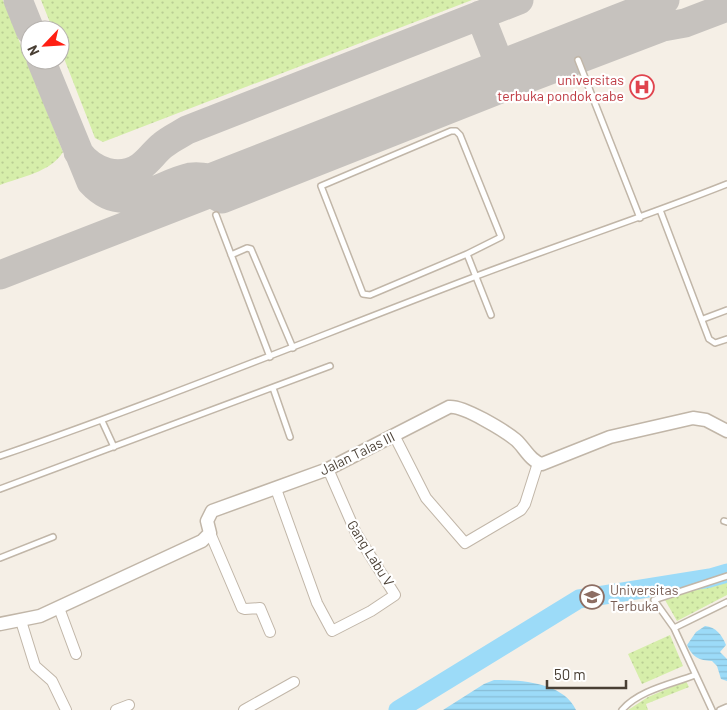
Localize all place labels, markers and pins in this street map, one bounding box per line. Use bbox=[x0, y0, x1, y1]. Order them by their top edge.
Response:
place label: universitas terbuka pondok cabe bbox=[497, 71, 624, 104]
hospital icon: universitas terbuka pondok cabe bbox=[629, 74, 655, 100]
place label: Universitas Terbuka bbox=[610, 581, 679, 614]
school or university icon: Universitas Terbuka bbox=[579, 584, 605, 610]

